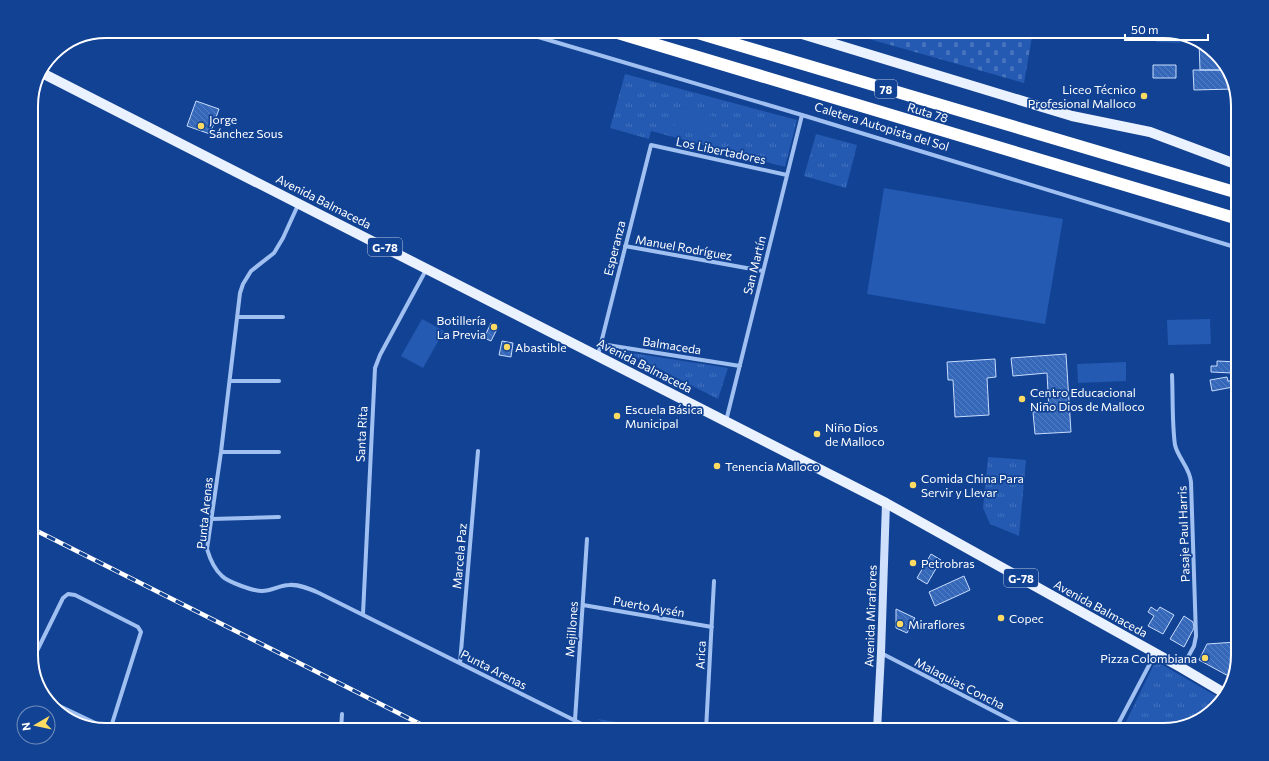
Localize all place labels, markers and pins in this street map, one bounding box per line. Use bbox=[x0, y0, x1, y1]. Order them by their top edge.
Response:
place label: Liceo Técnico Profesional Malloco bbox=[1028, 82, 1136, 110]
marker: Liceo Técnico Profesional Malloco bbox=[1139, 91, 1149, 101]
place label: Jorge Sánchez Sous bbox=[209, 112, 283, 140]
marker: Jorge Sánchez Sous bbox=[196, 121, 206, 131]
place label: Botillería La Previa bbox=[437, 313, 486, 341]
marker: Botillería La Previa bbox=[489, 322, 499, 332]
place label: Abastible bbox=[515, 340, 567, 354]
marker: Abastible bbox=[502, 342, 512, 352]
place label: Centro Educacional Niño Dios de Malloco bbox=[1030, 385, 1145, 413]
marker: Centro Educacional Niño Dios de Malloco bbox=[1017, 394, 1027, 404]
place label: Escuela Básica Municipal bbox=[625, 402, 703, 430]
marker: Escuela Básica Municipal bbox=[612, 411, 622, 421]
place label: Niño Dios de Malloco bbox=[825, 420, 885, 448]
marker: Niño Dios de Malloco bbox=[812, 429, 822, 439]
place label: Tenencia Malloco bbox=[725, 459, 820, 473]
marker: Tenencia Malloco bbox=[712, 461, 722, 471]
place label: Comida China Para Servir y Llevar bbox=[921, 471, 1024, 499]
marker: Comida China Para Servir y Llevar bbox=[908, 480, 918, 490]
place label: Petrobras bbox=[921, 556, 975, 570]
marker: Petrobras bbox=[908, 558, 918, 568]
place label: Copec bbox=[1009, 611, 1044, 625]
marker: Copec bbox=[996, 613, 1006, 623]
place label: Miraflores bbox=[908, 617, 965, 631]
marker: Miraflores bbox=[895, 619, 905, 629]
place label: Pizza Colombiana bbox=[1100, 651, 1197, 665]
marker: Pizza Colombiana bbox=[1200, 653, 1210, 663]

